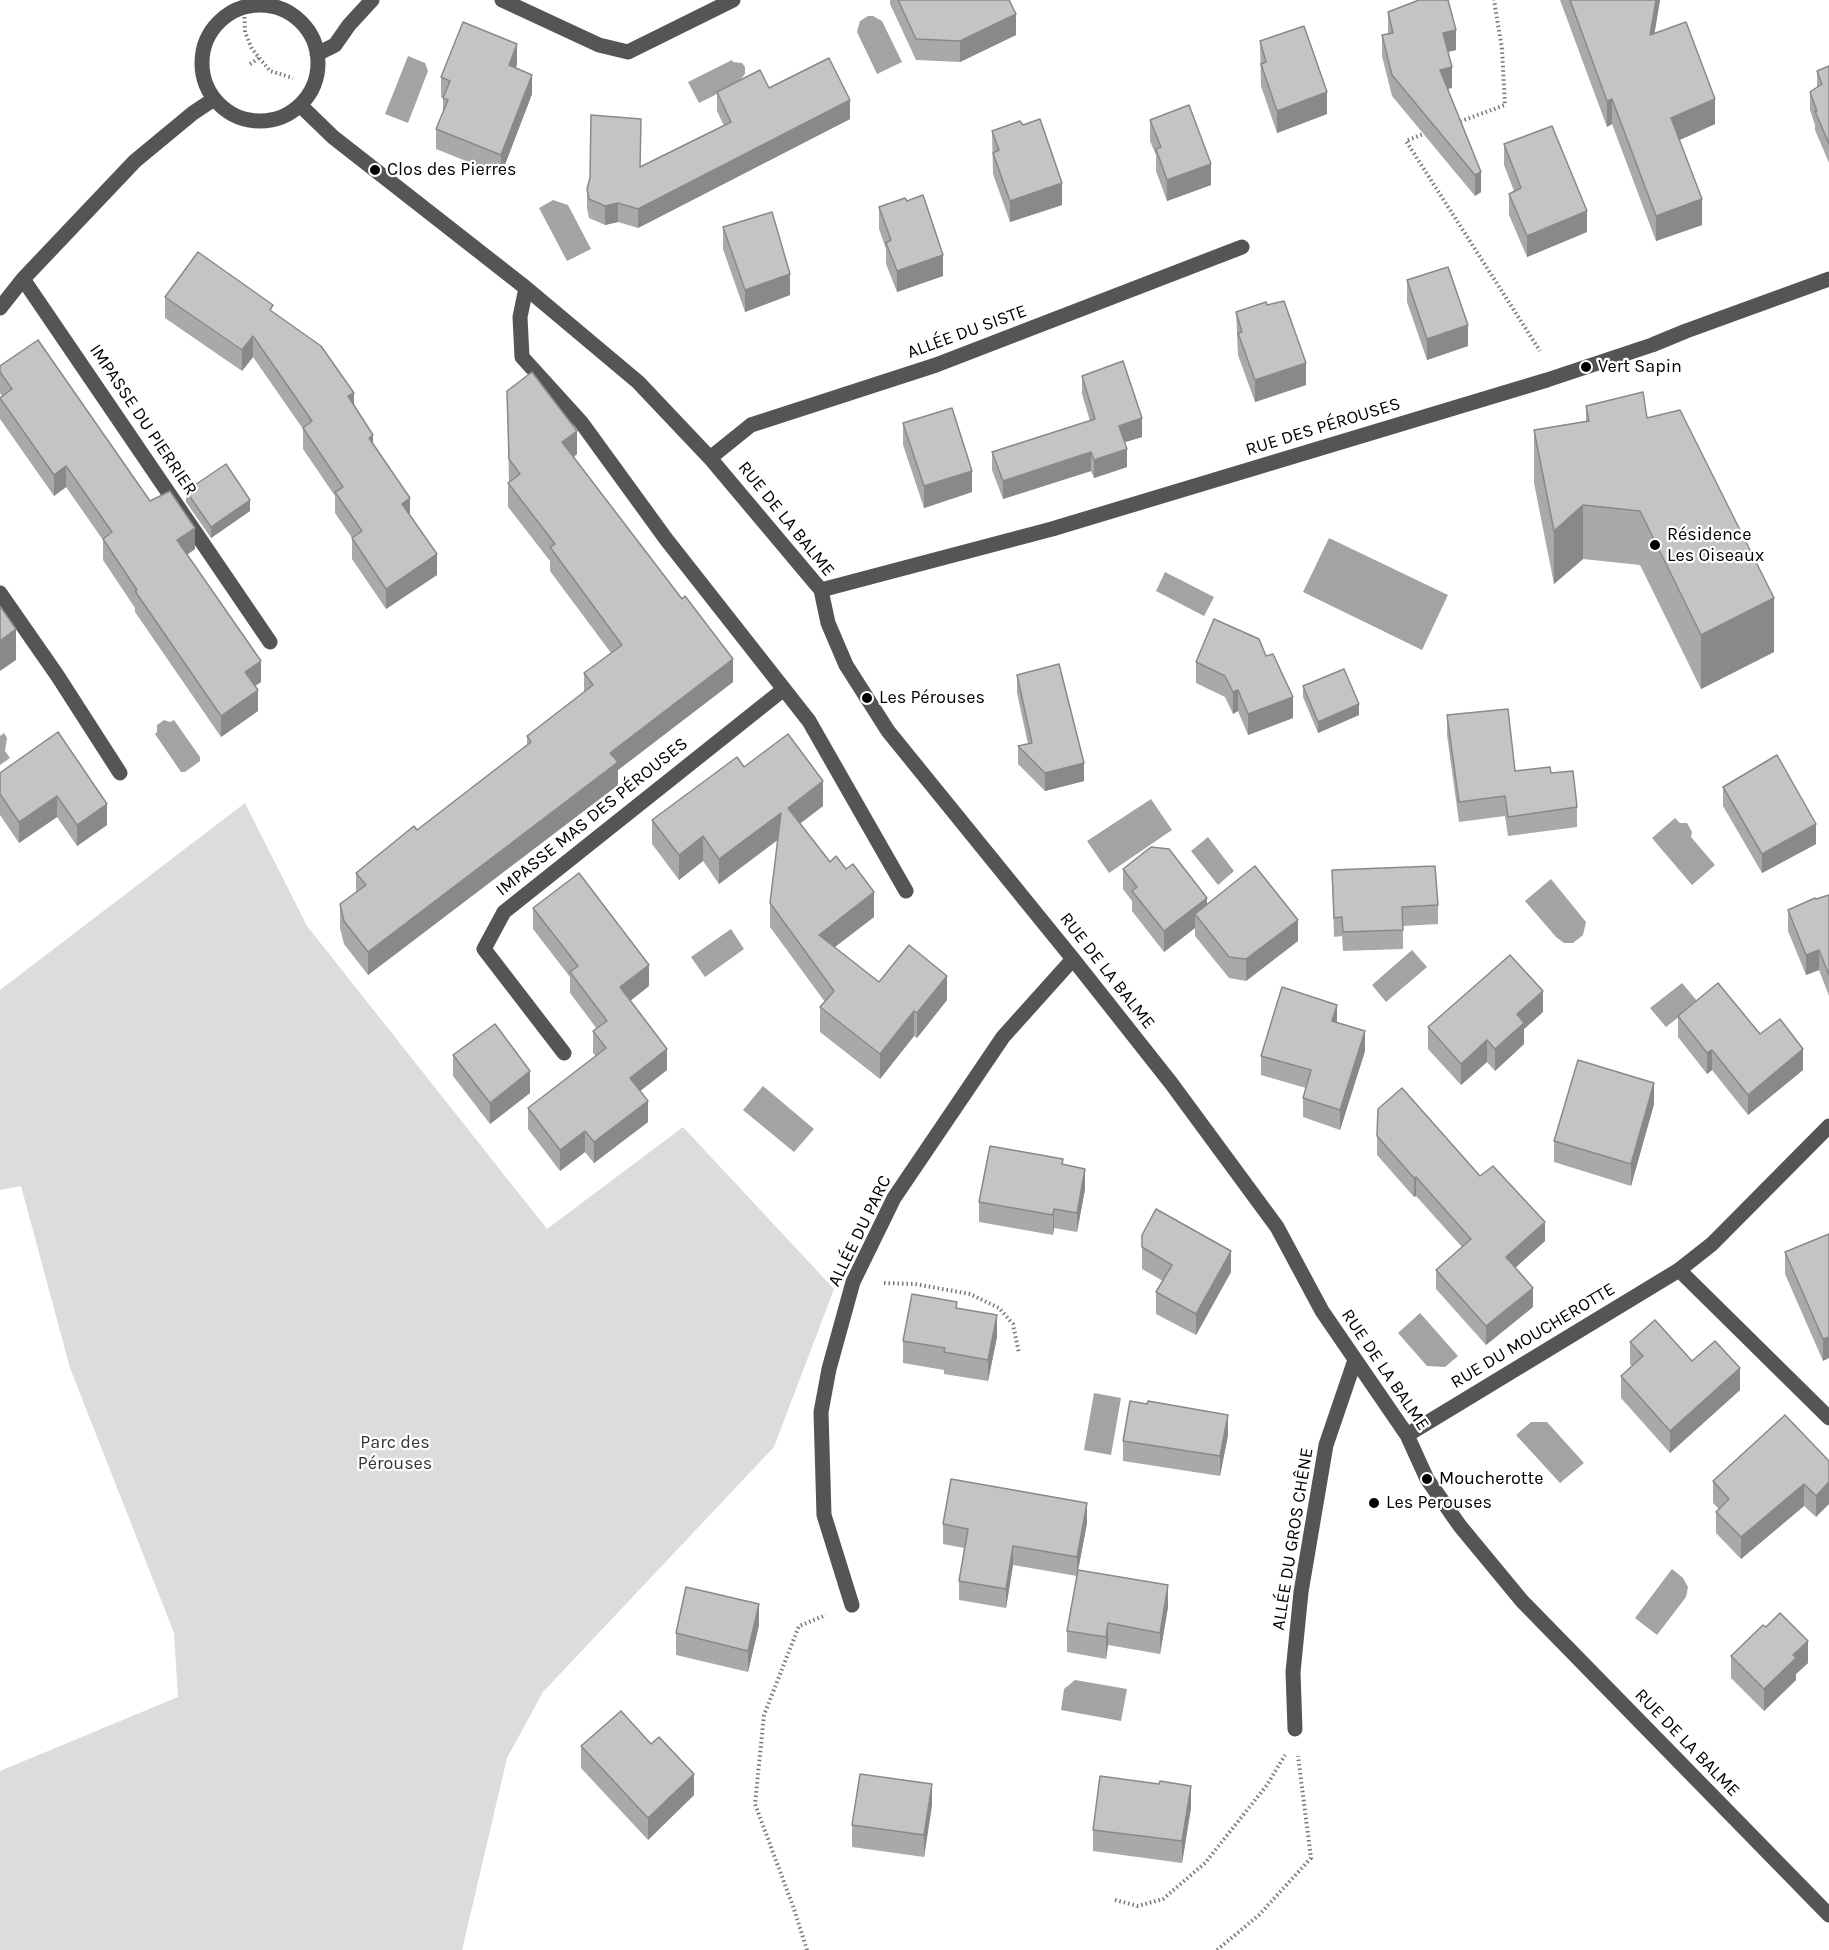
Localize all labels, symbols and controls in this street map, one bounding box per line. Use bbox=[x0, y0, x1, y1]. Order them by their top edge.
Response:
place label: Clos des Pierres bbox=[387, 159, 517, 181]
marker: Clos des Pierres bbox=[368, 163, 382, 177]
street label: ALLÉE DU SISTE bbox=[904, 300, 1030, 364]
street label: IMPASSE DU PIERRIER bbox=[84, 340, 202, 500]
place label: Vert Sapin bbox=[1598, 356, 1682, 378]
marker: Vert Sapin bbox=[1579, 360, 1593, 374]
street label: RUE DES PÉROUSES bbox=[1243, 393, 1403, 461]
street label: RUE DE LA BALME bbox=[733, 457, 839, 581]
place label: Résidence Les Oiseaux bbox=[1667, 524, 1764, 566]
marker: Résidence Les Oiseaux bbox=[1648, 538, 1662, 552]
place label: Les Pérouses bbox=[879, 687, 985, 709]
marker: Les Pérouses bbox=[860, 691, 874, 705]
street label: IMPASSE MAS DES PÉROUSES bbox=[492, 733, 692, 901]
street label: RUE DE LA BALME bbox=[1055, 908, 1159, 1034]
street label: ALLÉE DU PARC bbox=[824, 1172, 896, 1290]
street label: RUE DU MOUCHEROTTE bbox=[1447, 1278, 1619, 1394]
street label: RUE DE LA BALME bbox=[1336, 1305, 1434, 1435]
park label: Parc des Pérouses bbox=[358, 1432, 432, 1474]
street label: ALLÉE DU GROS CHÊNE bbox=[1268, 1446, 1318, 1632]
place label: Moucherotte bbox=[1439, 1468, 1543, 1490]
marker: Moucherotte bbox=[1420, 1472, 1434, 1486]
place label: Les Perouses bbox=[1386, 1492, 1492, 1514]
marker: Les Perouses bbox=[1367, 1496, 1381, 1510]
street label: RUE DE LA BALME bbox=[1630, 1685, 1744, 1801]

